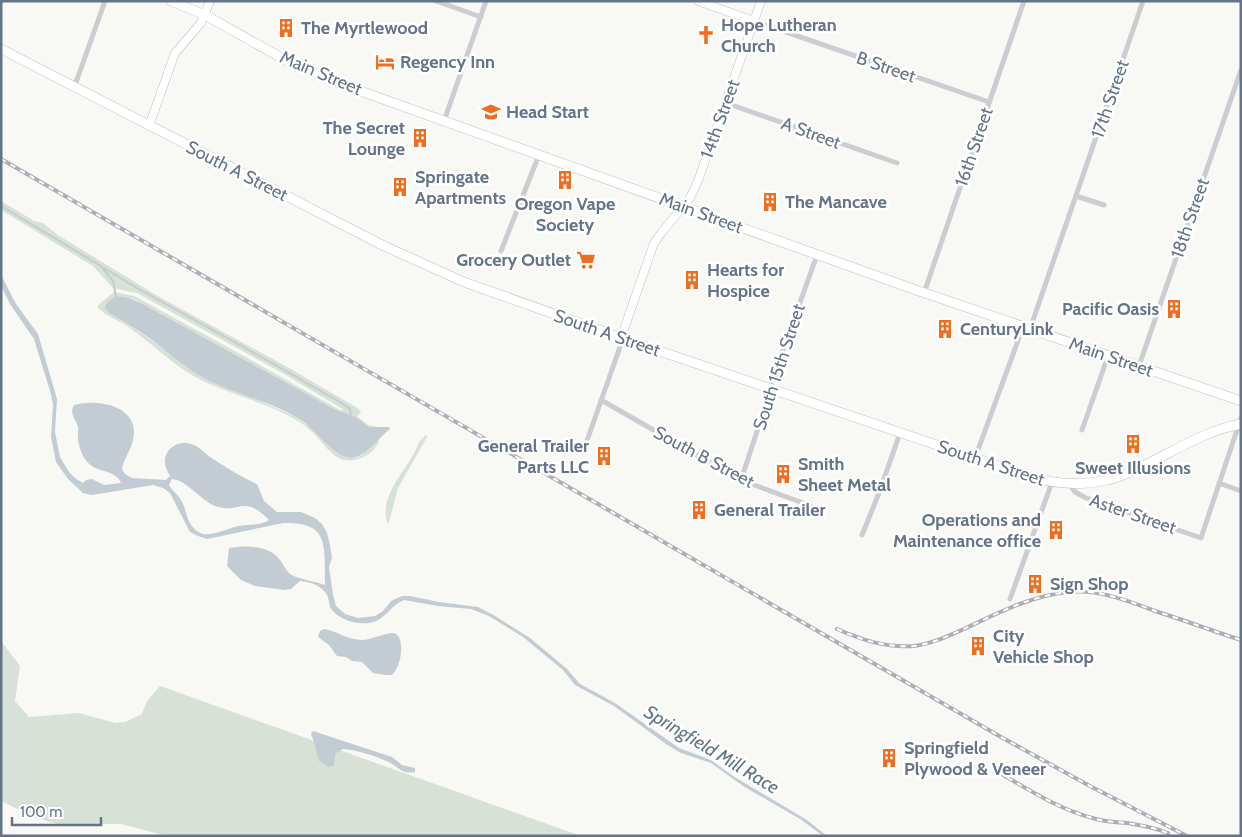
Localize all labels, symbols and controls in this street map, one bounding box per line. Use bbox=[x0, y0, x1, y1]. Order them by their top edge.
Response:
place label: Hope Lutheran Church bbox=[721, 14, 837, 57]
building icon: The Myrtlewood bbox=[275, 17, 297, 39]
place label: The Myrtlewood bbox=[301, 17, 428, 39]
church icon: Hope Lutheran Church bbox=[695, 24, 717, 46]
street label: Main Street bbox=[277, 46, 365, 100]
street label: B Street bbox=[854, 47, 918, 87]
hotel icon: Regency Inn bbox=[374, 51, 396, 73]
place label: Regency Inn bbox=[400, 51, 495, 73]
street label: 17th Street bbox=[1086, 57, 1134, 141]
street label: 14th Street bbox=[696, 77, 744, 161]
school or university icon: Head Start bbox=[480, 101, 502, 123]
place label: Head Start bbox=[506, 101, 589, 123]
street label: 16th Street bbox=[950, 105, 998, 189]
street label: A Street bbox=[778, 112, 844, 154]
place label: The Secret Lounge bbox=[323, 117, 405, 160]
building icon: The Secret Lounge bbox=[409, 127, 431, 149]
street label: South A Street bbox=[182, 136, 292, 206]
place label: Springate Apartments bbox=[415, 166, 507, 209]
building icon: Oregon Vape Society bbox=[554, 169, 576, 191]
street label: 18th Street bbox=[1166, 175, 1214, 261]
building icon: Springate Apartments bbox=[389, 176, 411, 198]
street label: Main Street bbox=[656, 188, 746, 238]
building icon: The Mancave bbox=[759, 191, 781, 213]
place label: The Mancave bbox=[785, 191, 887, 213]
place label: Oregon Vape Society bbox=[515, 193, 615, 236]
place label: Grocery Outlet bbox=[456, 249, 571, 271]
supermarket icon: Grocery Outlet bbox=[575, 249, 597, 271]
place label: Hearts for Hospice bbox=[707, 259, 784, 302]
building icon: Hearts for Hospice bbox=[681, 269, 703, 291]
place label: Pacific Oasis bbox=[1062, 298, 1159, 320]
building icon: Pacific Oasis bbox=[1163, 298, 1185, 320]
street label: South 15th Street bbox=[748, 301, 810, 433]
street label: South A Street bbox=[551, 305, 663, 361]
building icon: CenturyLink bbox=[934, 318, 956, 340]
place label: CenturyLink bbox=[960, 318, 1054, 340]
street label: Main Street bbox=[1066, 332, 1156, 382]
street label: South B Street bbox=[650, 421, 758, 493]
building icon: Sweet Illusions bbox=[1122, 433, 1144, 455]
place label: General Trailer Parts LLC bbox=[478, 435, 589, 478]
street label: South A Street bbox=[935, 435, 1047, 491]
building icon: General Trailer Parts LLC bbox=[593, 445, 615, 467]
place label: Smith Sheet Metal bbox=[798, 453, 891, 496]
place label: Sweet Illusions bbox=[1075, 457, 1191, 479]
building icon: Smith Sheet Metal bbox=[772, 463, 794, 485]
street label: Aster Street bbox=[1087, 489, 1179, 539]
building icon: General Trailer bbox=[688, 499, 710, 521]
place label: General Trailer bbox=[714, 499, 825, 521]
place label: Operations and Maintenance office bbox=[893, 509, 1041, 552]
building icon: Operations and Maintenance office bbox=[1045, 519, 1067, 541]
building icon: Sign Shop bbox=[1024, 573, 1046, 595]
place label: Sign Shop bbox=[1050, 573, 1128, 595]
place label: City Vehicle Shop bbox=[993, 625, 1094, 668]
building icon: City Vehicle Shop bbox=[967, 635, 989, 657]
water label: Springfield Mill Race bbox=[640, 700, 784, 799]
place label: Springfield Plywood & Veneer bbox=[904, 737, 1046, 780]
building icon: Springfield Plywood & Veneer bbox=[878, 747, 900, 769]
scale bar bbox=[12, 794, 101, 826]
text: 100 m bbox=[20, 803, 62, 821]

